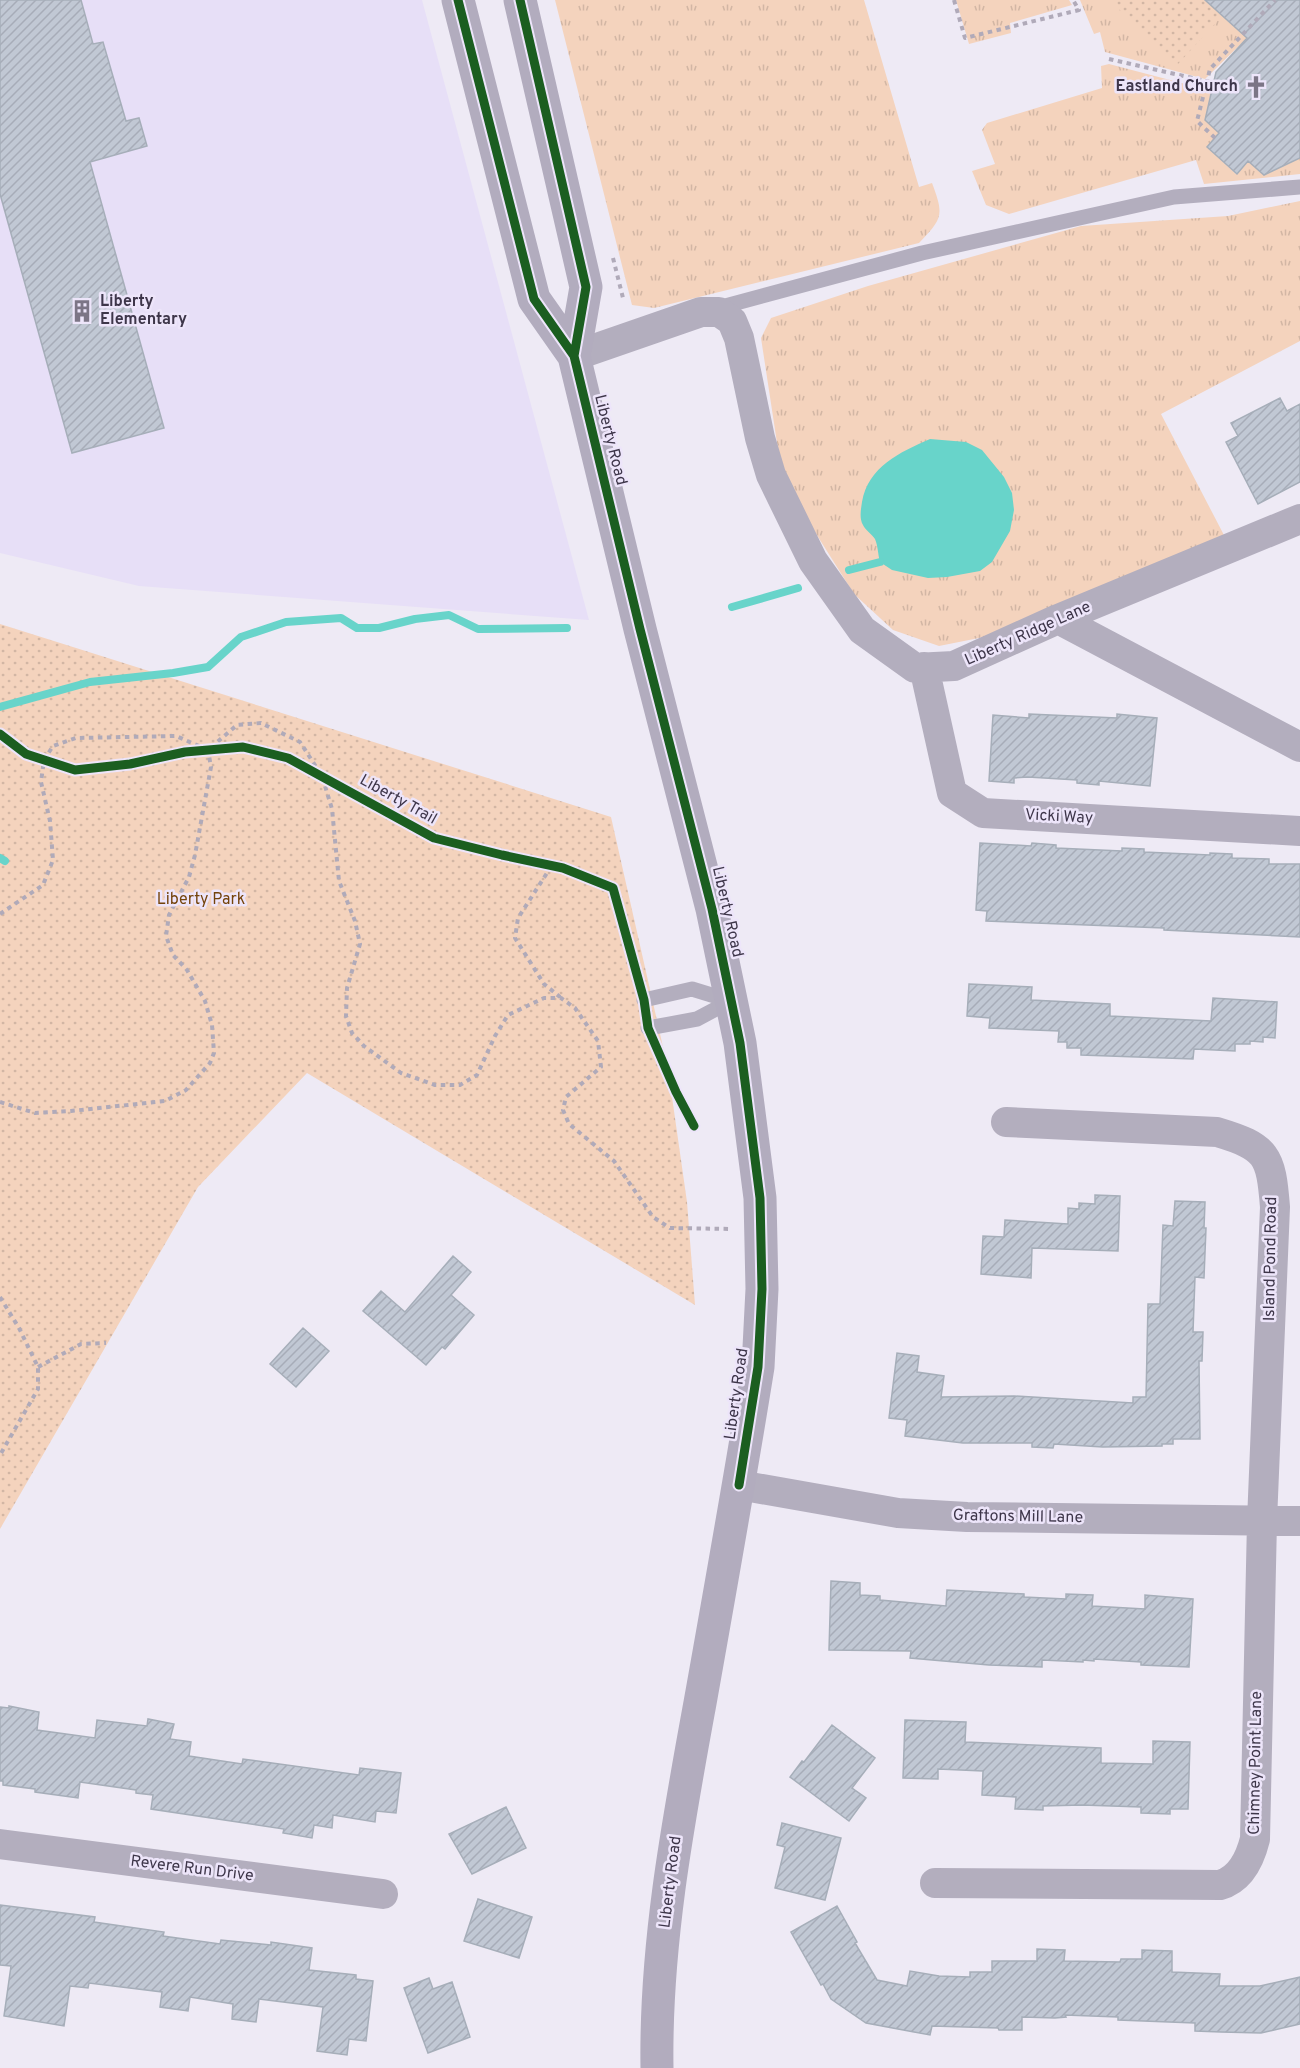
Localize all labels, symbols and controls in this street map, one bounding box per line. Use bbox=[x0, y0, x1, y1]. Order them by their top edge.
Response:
church icon: Eastland Church bbox=[1243, 74, 1269, 100]
place label: Eastland Church bbox=[1116, 77, 1238, 97]
place label: Liberty Elementary bbox=[100, 292, 187, 330]
building icon: Liberty Elementary bbox=[69, 298, 95, 324]
street label: Liberty Road bbox=[589, 393, 631, 487]
street label: Liberty Ridge Lane bbox=[962, 597, 1094, 671]
street label: Liberty Trail bbox=[356, 771, 440, 829]
street label: Vicki Way bbox=[1024, 805, 1094, 829]
street label: Liberty Road bbox=[707, 865, 747, 959]
park label: Liberty Park bbox=[157, 890, 245, 910]
street label: Island Pond Road bbox=[1260, 1197, 1282, 1321]
street label: Liberty Road bbox=[721, 1347, 753, 1441]
street label: Graftons Mill Lane bbox=[953, 1506, 1083, 1528]
street label: Chimney Point Lane bbox=[1245, 1691, 1267, 1835]
street label: Liberty Road bbox=[655, 1835, 687, 1929]
street label: Revere Run Drive bbox=[129, 1852, 255, 1886]

